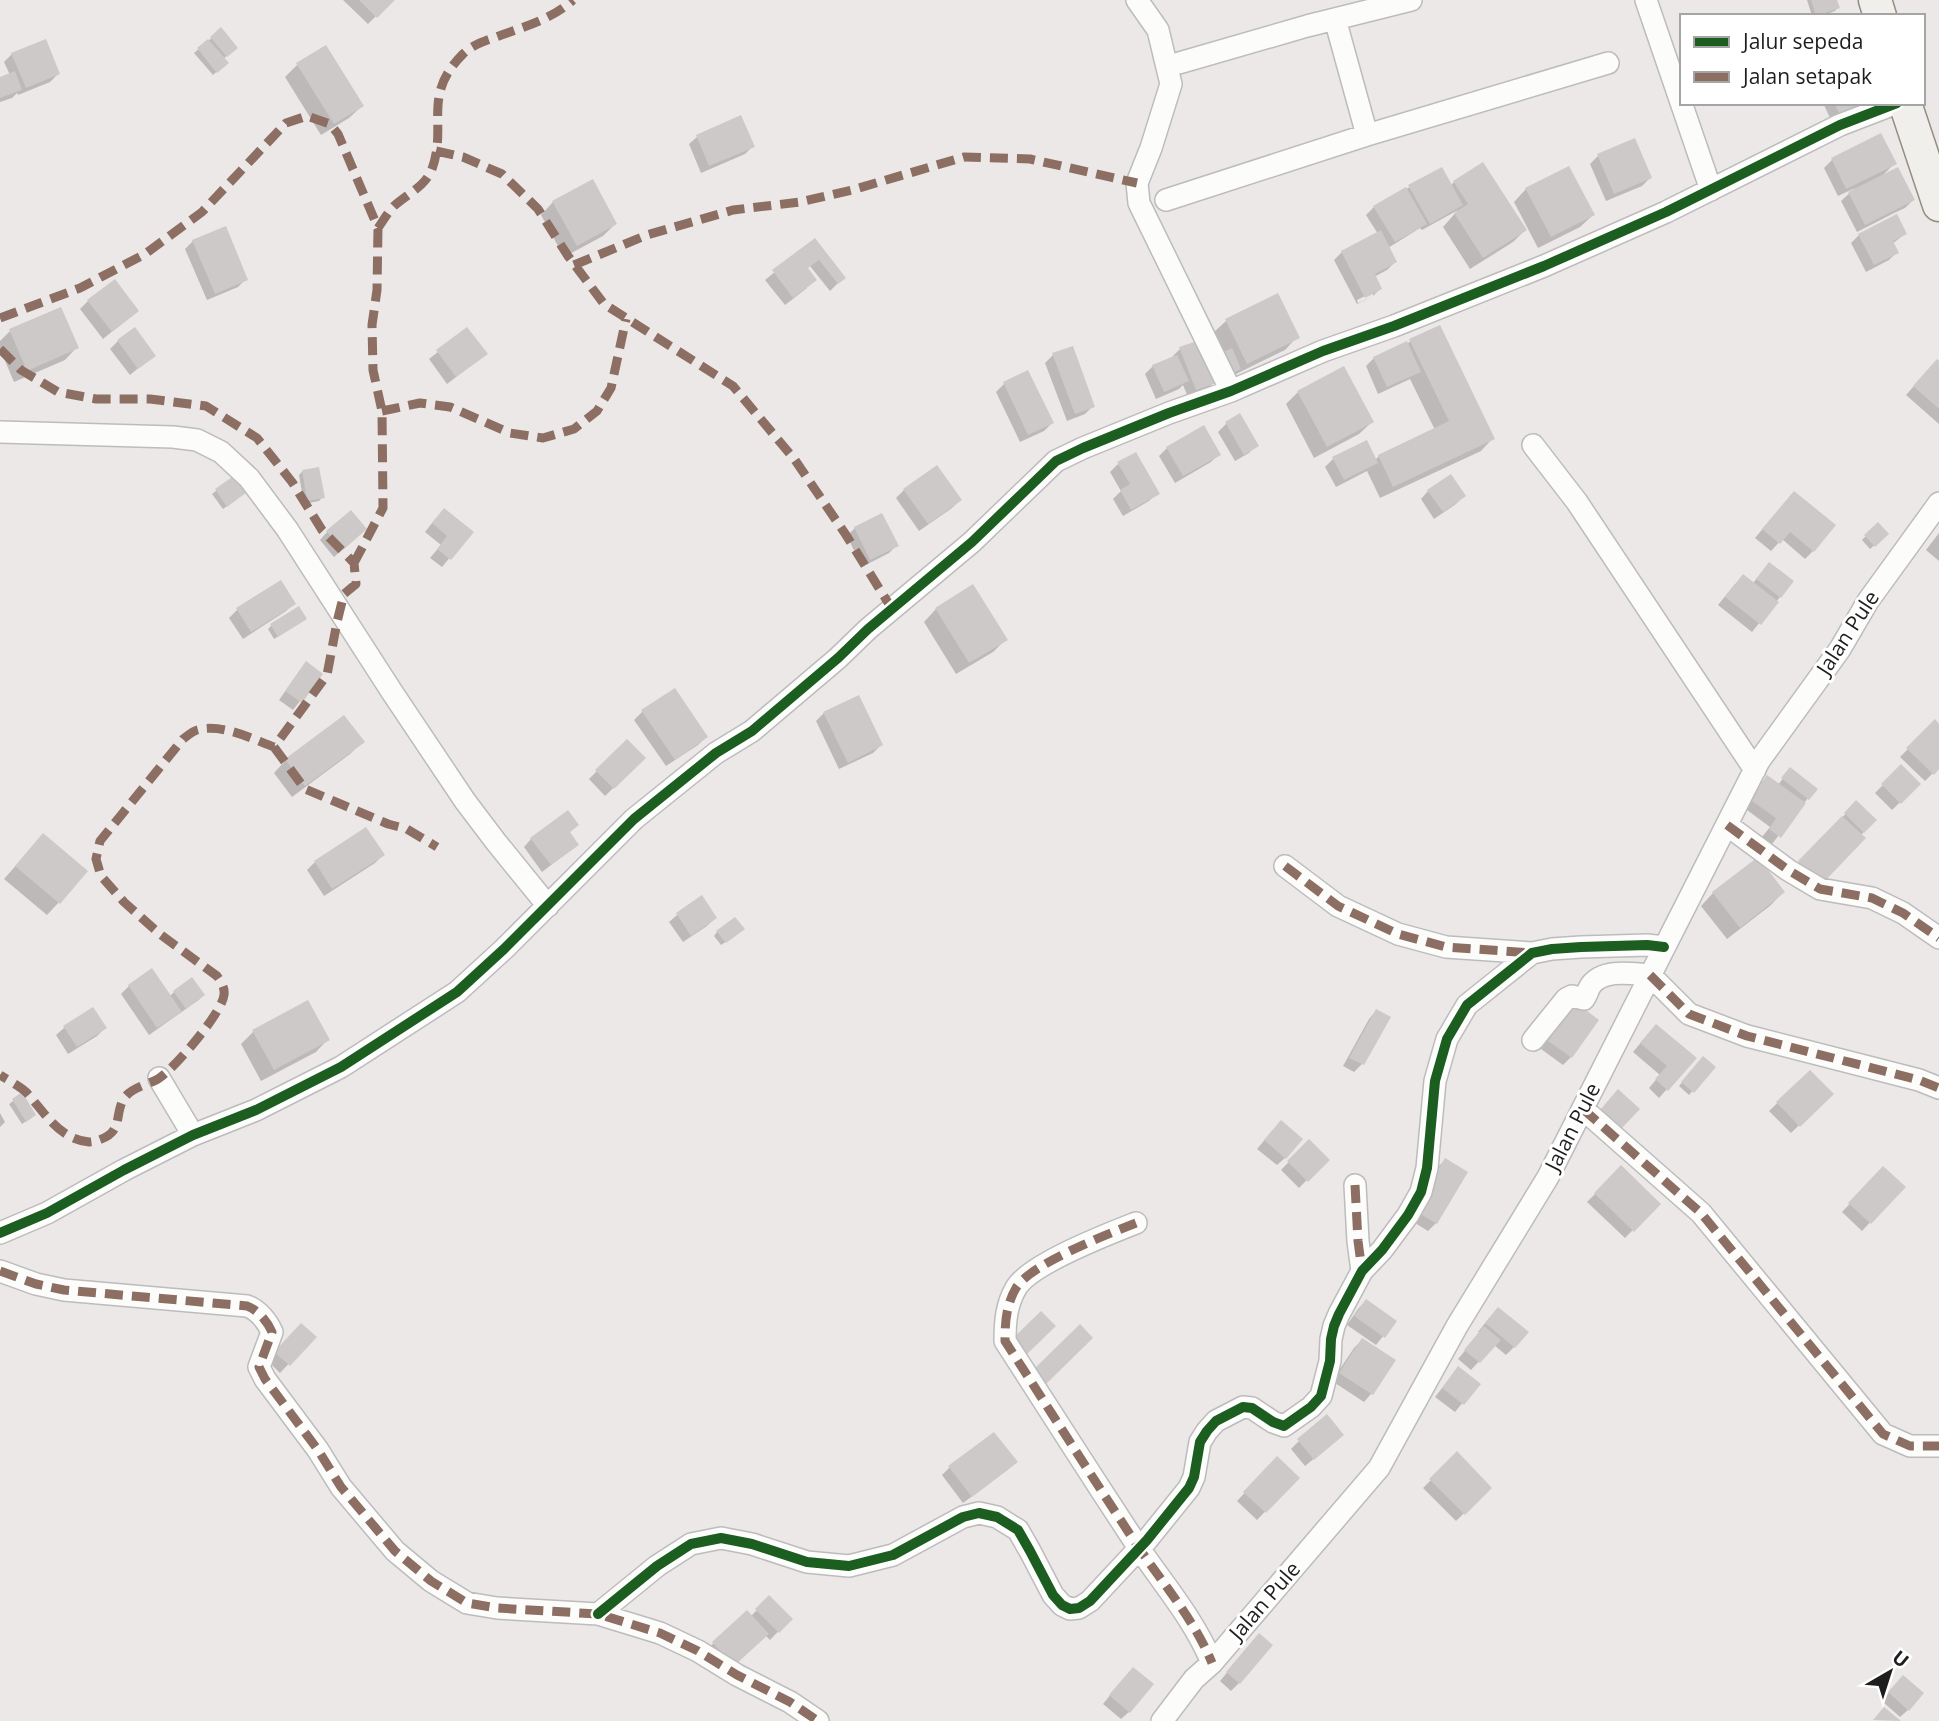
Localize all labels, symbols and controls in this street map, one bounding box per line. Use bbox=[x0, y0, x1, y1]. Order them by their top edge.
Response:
legend bbox=[1680, 14, 1925, 105]
text: Jalur sepeda bbox=[1741, 27, 1863, 55]
text: Jalan setapak bbox=[1741, 62, 1872, 90]
street label: Jalan Pule bbox=[1808, 585, 1885, 682]
street label: Jalan Pule bbox=[1537, 1078, 1606, 1177]
street label: Jalan Pule bbox=[1221, 1555, 1306, 1647]
north arrow bbox=[1855, 1637, 1925, 1707]
text: U bbox=[1887, 1644, 1914, 1673]

